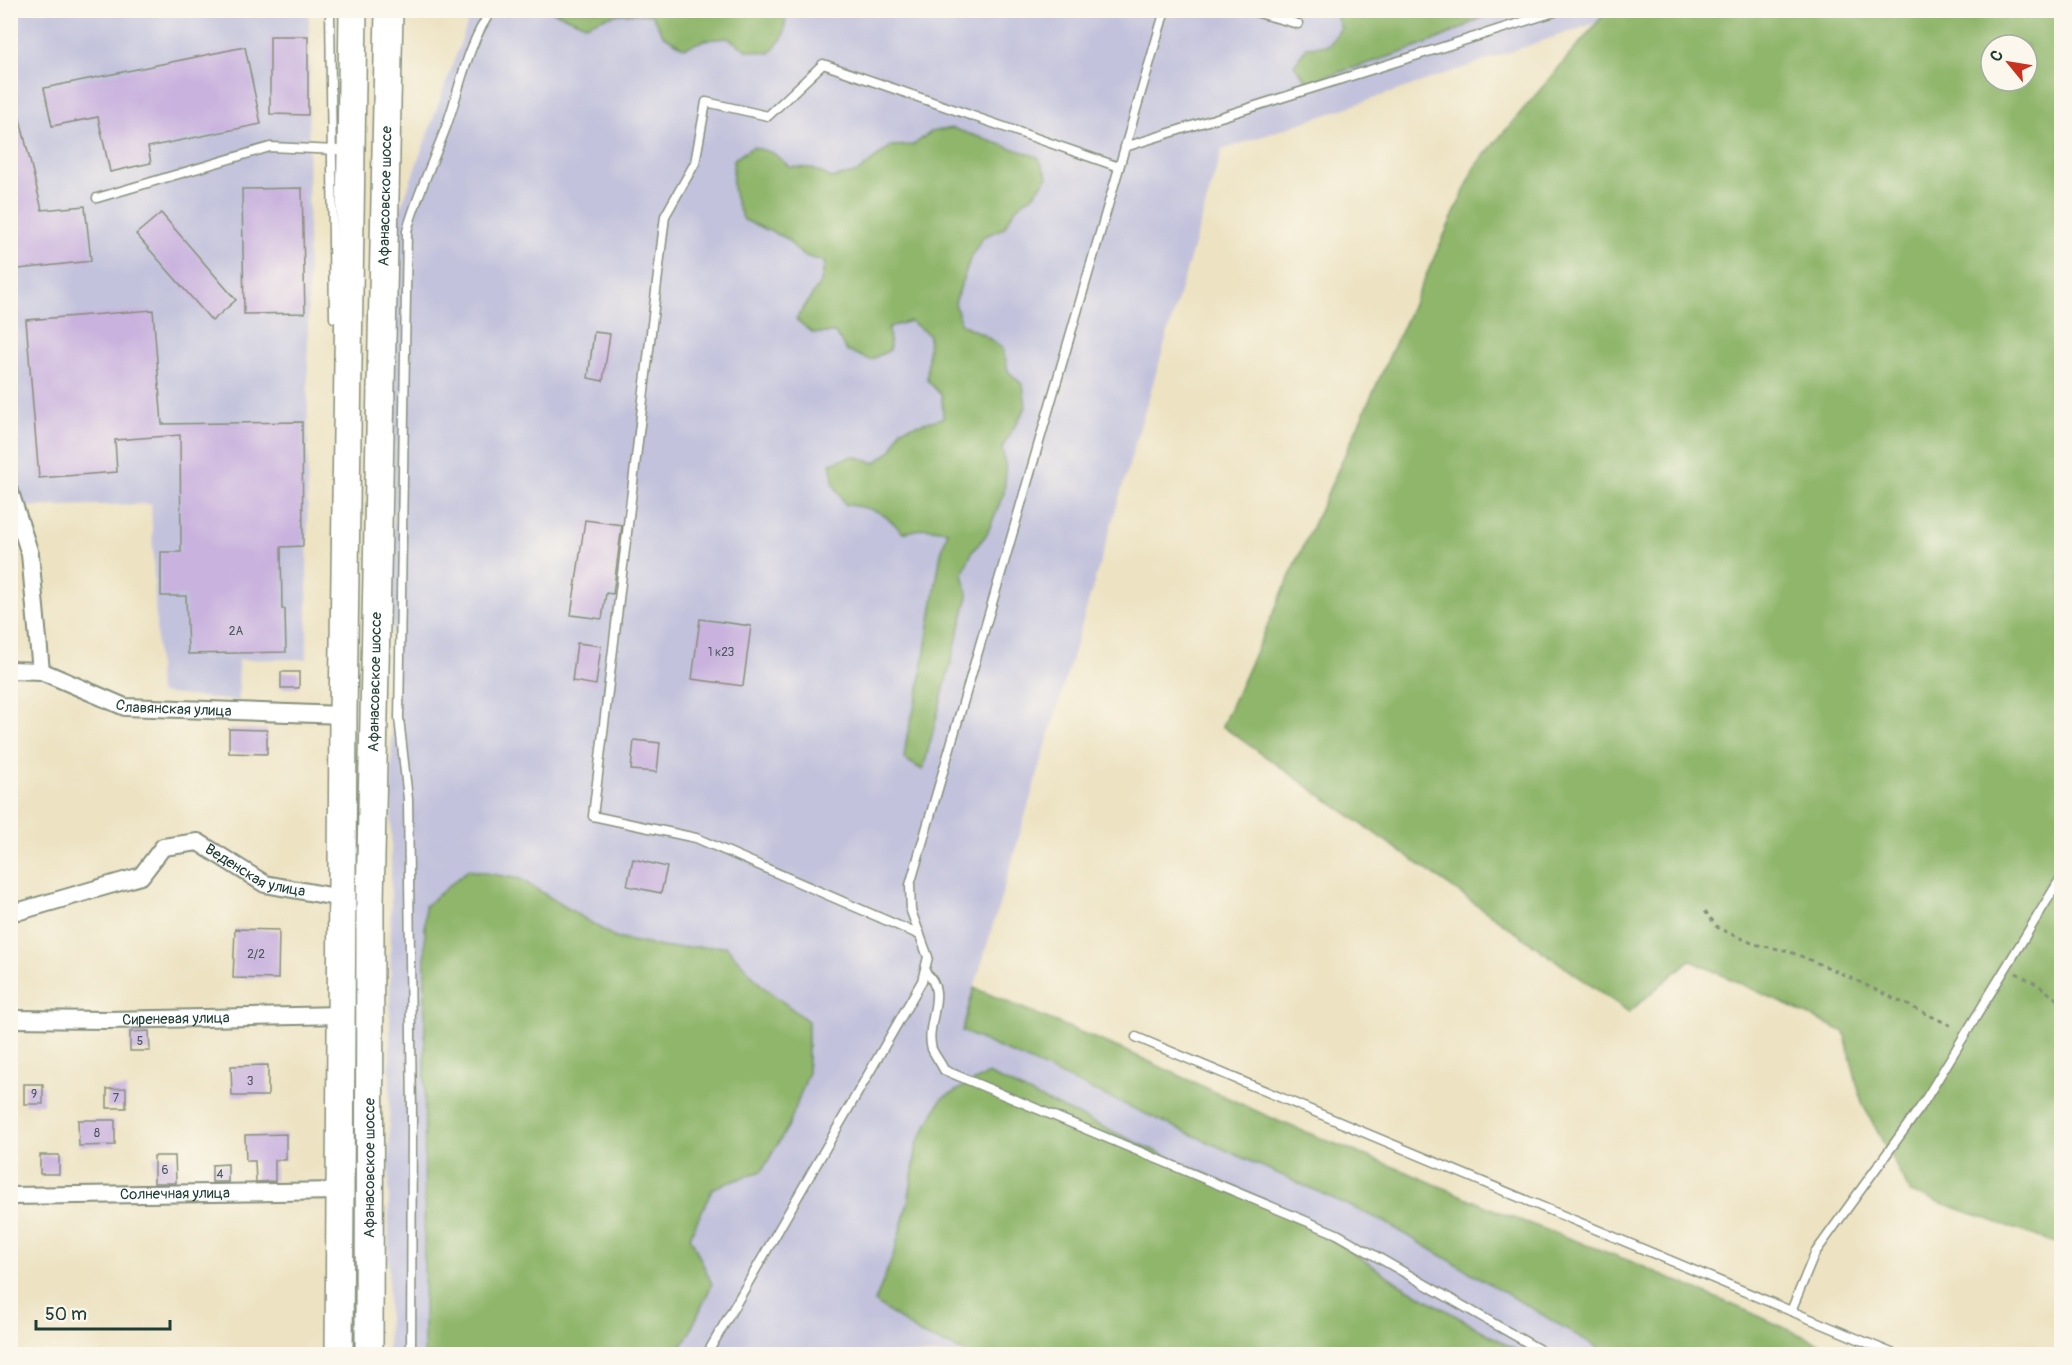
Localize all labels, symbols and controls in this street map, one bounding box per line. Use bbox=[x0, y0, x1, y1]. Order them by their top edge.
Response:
north arrow bbox=[1979, 33, 2039, 93]
text: С bbox=[1986, 47, 2008, 65]
street label: Афанасовское шоссе bbox=[375, 125, 397, 267]
street label: Афанасовское шоссе bbox=[364, 611, 386, 752]
house number: 2А bbox=[229, 624, 243, 639]
house number: 1 к23 bbox=[708, 645, 735, 660]
street label: Славянская улица bbox=[112, 695, 232, 721]
street label: Веденская улица bbox=[201, 840, 307, 901]
house number: 2/2 bbox=[247, 947, 265, 962]
street label: Сиреневая улица bbox=[122, 1008, 230, 1030]
house number: 5 bbox=[137, 1034, 143, 1049]
house number: 3 bbox=[247, 1074, 254, 1089]
house number: 9 bbox=[31, 1087, 37, 1102]
house number: 7 bbox=[113, 1091, 120, 1106]
street label: Афанасовское шоссе bbox=[360, 1097, 380, 1238]
house number: 8 bbox=[94, 1126, 100, 1141]
house number: 6 bbox=[162, 1163, 169, 1178]
house number: 4 bbox=[217, 1167, 224, 1182]
street label: Солнечная улица bbox=[120, 1184, 230, 1204]
scale bar bbox=[36, 1293, 170, 1331]
text: 50 m bbox=[45, 1303, 87, 1326]

